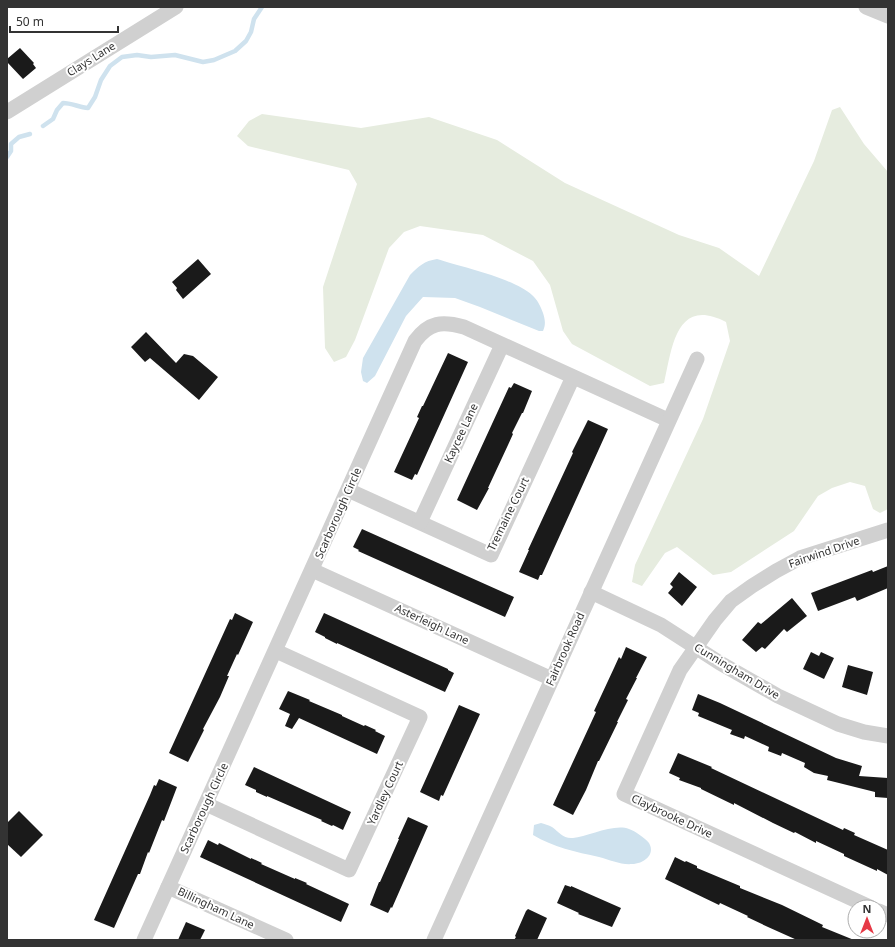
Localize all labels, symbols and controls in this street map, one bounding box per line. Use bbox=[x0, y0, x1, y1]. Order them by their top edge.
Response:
scale bar bbox=[10, 8, 118, 34]
text: 50 m bbox=[16, 13, 44, 30]
street label: Clays Lane bbox=[64, 38, 118, 79]
street label: Kaycee Lane bbox=[440, 401, 481, 465]
street label: Scarborough Circle bbox=[311, 465, 364, 561]
street label: Tremaine Court bbox=[483, 474, 532, 553]
street label: Fairwind Drive bbox=[786, 532, 861, 571]
street label: Asterleigh Lane bbox=[393, 600, 472, 647]
street label: Fairbrook Road bbox=[542, 610, 587, 688]
street label: Cunningham Drive bbox=[692, 639, 783, 702]
street label: Yardley Court bbox=[363, 758, 406, 827]
street label: Scarborough Circle bbox=[176, 760, 231, 855]
street label: Claybrooke Drive bbox=[629, 790, 715, 841]
street label: Billingham Lane bbox=[175, 883, 257, 932]
north arrow bbox=[847, 899, 887, 939]
text: N bbox=[863, 901, 871, 916]

